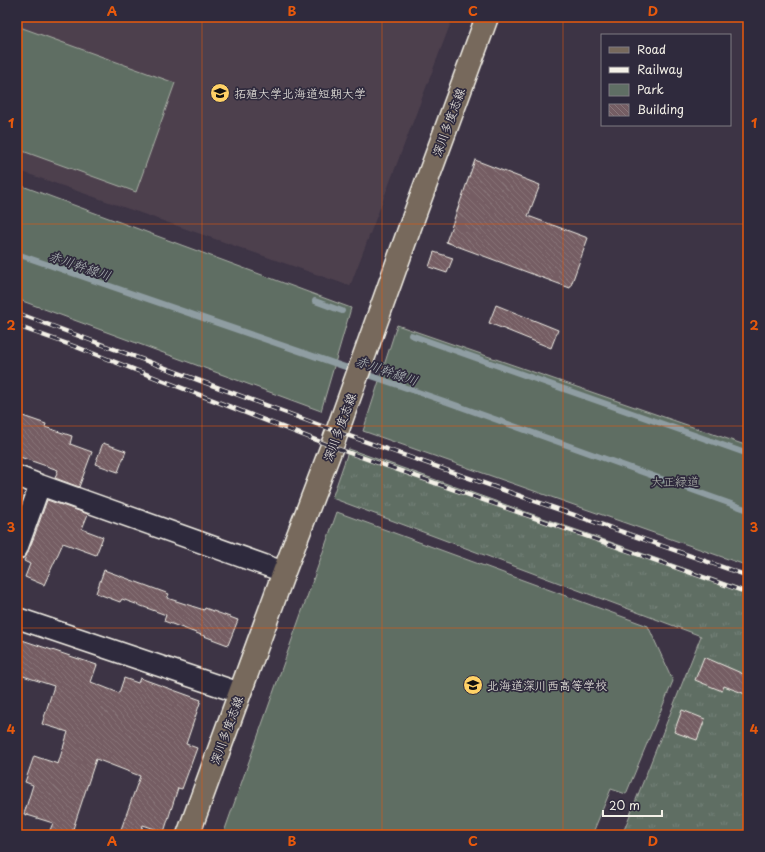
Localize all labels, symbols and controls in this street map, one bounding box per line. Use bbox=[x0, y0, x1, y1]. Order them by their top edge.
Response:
text: A bbox=[107, 1, 117, 20]
text: B bbox=[288, 1, 297, 20]
text: C bbox=[468, 1, 478, 20]
text: D bbox=[648, 1, 658, 20]
legend bbox=[601, 34, 731, 126]
text: Road bbox=[637, 40, 666, 58]
text: Railway bbox=[637, 60, 683, 78]
text: Park bbox=[637, 80, 664, 98]
school or university icon: 拓殖大学北海道短期大学 bbox=[209, 82, 231, 104]
place label: 拓殖大学北海道短期大学 bbox=[234, 84, 366, 102]
street label: 深川多度志線 bbox=[427, 85, 469, 159]
text: Building bbox=[637, 100, 684, 118]
text: 1 bbox=[8, 113, 14, 132]
text: 1 bbox=[751, 113, 757, 132]
water label: 赤川幹線川 bbox=[46, 245, 114, 285]
text: 2 bbox=[6, 315, 16, 334]
text: 2 bbox=[749, 315, 759, 334]
water label: 赤川幹線川 bbox=[353, 350, 421, 390]
street label: 深川多度志線 bbox=[318, 390, 360, 464]
park label: 大正緑道 bbox=[651, 472, 699, 490]
text: 3 bbox=[7, 517, 16, 536]
text: 3 bbox=[750, 517, 759, 536]
school or university icon: 北海道深川西高等学校 bbox=[462, 674, 484, 696]
place label: 北海道深川西高等学校 bbox=[487, 676, 607, 694]
street label: 深川多度志線 bbox=[205, 693, 247, 767]
text: 4 bbox=[7, 719, 16, 738]
text: 4 bbox=[750, 719, 759, 738]
scale bar bbox=[603, 792, 662, 818]
text: 20 m bbox=[609, 796, 640, 814]
text: A bbox=[107, 831, 117, 850]
text: B bbox=[288, 831, 297, 850]
text: C bbox=[468, 831, 478, 850]
text: D bbox=[648, 831, 658, 850]

